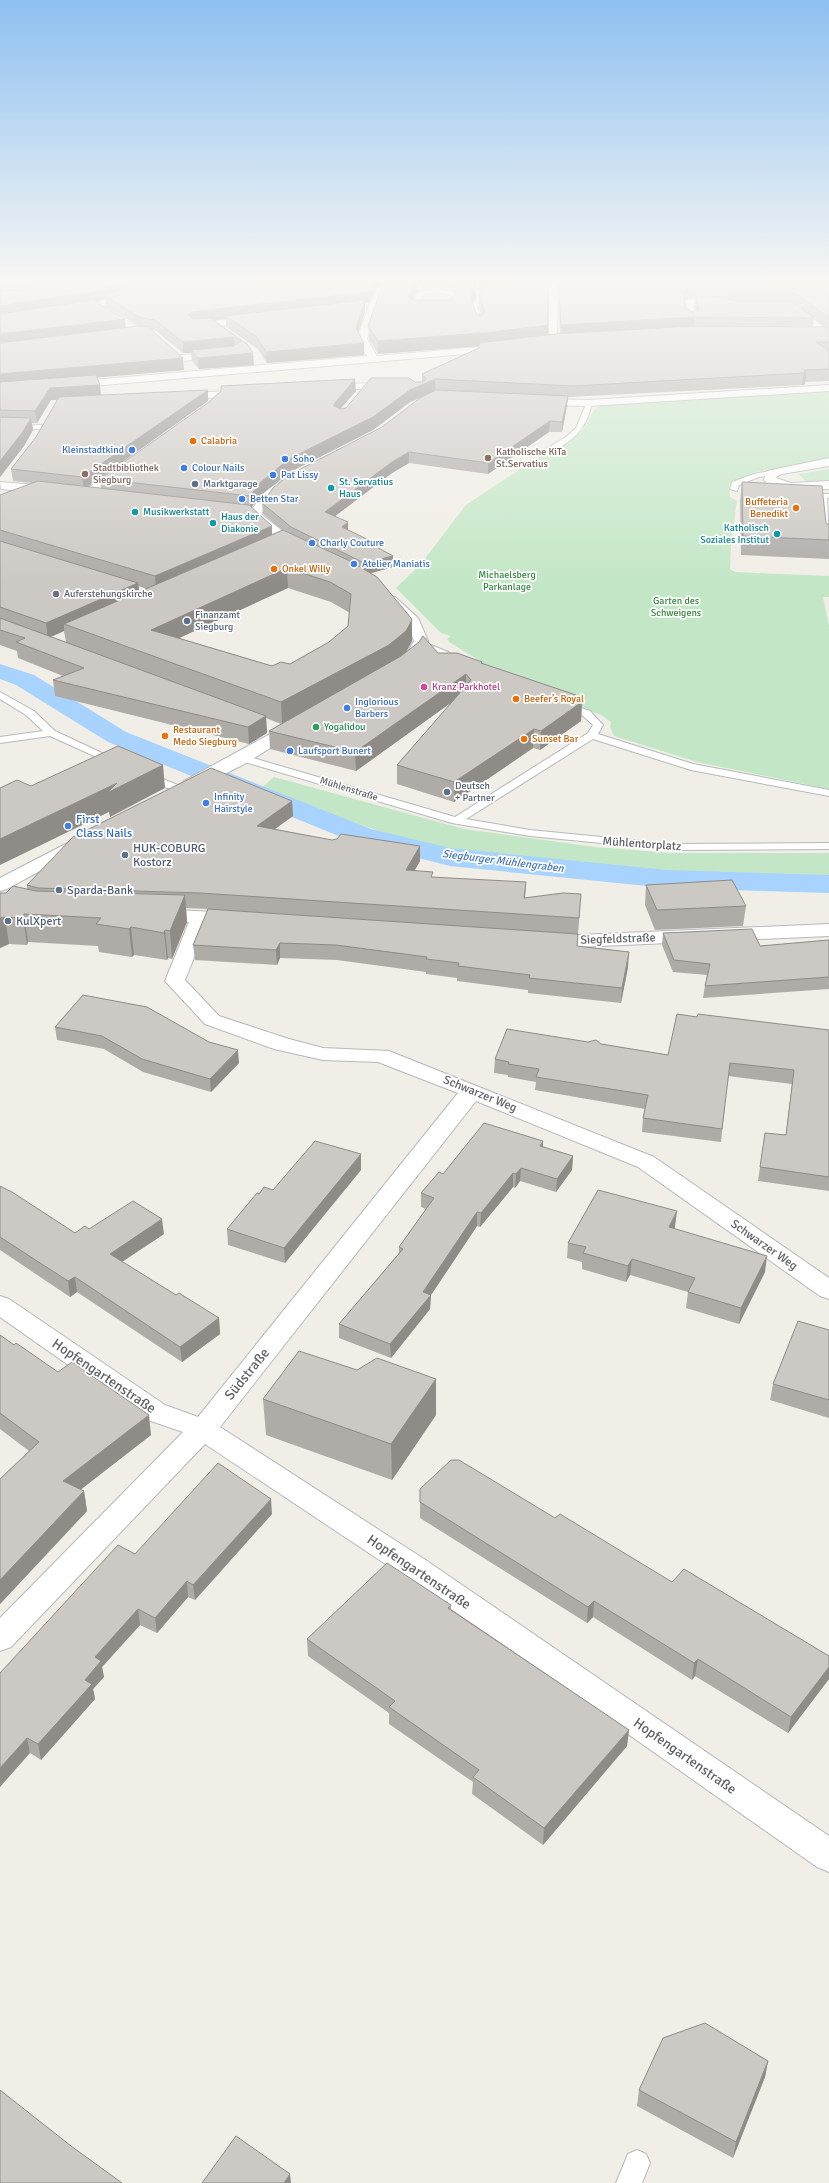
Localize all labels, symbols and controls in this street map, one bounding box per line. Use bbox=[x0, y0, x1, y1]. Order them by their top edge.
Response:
place label: Calabria bbox=[201, 435, 237, 447]
marker: Calabria bbox=[188, 436, 198, 446]
place label: Kleinstadtkind bbox=[62, 444, 124, 456]
marker: Kleinstadtkind bbox=[127, 445, 137, 455]
place label: Katholische KiTa St.Servatius bbox=[496, 446, 566, 470]
place label: Soho bbox=[293, 453, 314, 465]
marker: Katholische KiTa St.Servatius bbox=[483, 453, 493, 463]
marker: Soho bbox=[280, 454, 290, 464]
place label: Stadtbibliothek Siegburg bbox=[93, 462, 159, 486]
place label: Colour Nails bbox=[192, 462, 245, 474]
marker: Colour Nails bbox=[179, 463, 189, 473]
marker: Stadtbibliothek Siegburg bbox=[80, 469, 90, 479]
place label: Pat Lissy bbox=[281, 469, 319, 481]
marker: Pat Lissy bbox=[268, 470, 278, 480]
place label: St. Servatius Haus bbox=[339, 476, 394, 500]
place label: Marktgarage bbox=[203, 478, 258, 490]
marker: Marktgarage bbox=[190, 479, 200, 489]
marker: St. Servatius Haus bbox=[326, 483, 336, 493]
place label: Betten Star bbox=[250, 493, 299, 505]
marker: Betten Star bbox=[237, 494, 247, 504]
place label: Buffeteria Benedikt bbox=[745, 496, 788, 520]
marker: Buffeteria Benedikt bbox=[791, 503, 801, 513]
place label: Musikwerkstatt bbox=[143, 506, 210, 518]
marker: Musikwerkstatt bbox=[130, 507, 140, 517]
place label: Haus der Diakonie bbox=[221, 511, 259, 535]
marker: Haus der Diakonie bbox=[208, 518, 218, 528]
place label: Katholisch Soziales Institut bbox=[700, 522, 769, 546]
marker: Katholisch Soziales Institut bbox=[772, 529, 782, 539]
place label: Charly Couture bbox=[320, 537, 384, 549]
marker: Charly Couture bbox=[307, 538, 317, 548]
place label: Atelier Maniatis bbox=[362, 558, 430, 570]
marker: Atelier Maniatis bbox=[349, 559, 359, 569]
place label: Onkel Willy bbox=[282, 563, 331, 575]
marker: Onkel Willy bbox=[269, 564, 279, 574]
park label: Michaelsberg Parkanlage bbox=[478, 569, 536, 593]
place label: Auferstehungskirche bbox=[64, 588, 153, 600]
marker: Auferstehungskirche bbox=[51, 589, 61, 599]
park label: Garten des Schweigens bbox=[651, 595, 702, 619]
place label: Finanzamt Siegburg bbox=[195, 609, 240, 633]
marker: Finanzamt Siegburg bbox=[182, 616, 192, 626]
place label: Kranz Parkhotel bbox=[432, 681, 500, 693]
marker: Kranz Parkhotel bbox=[419, 682, 429, 692]
place label: Beefer’s Royal bbox=[524, 693, 584, 705]
marker: Beefer’s Royal bbox=[511, 694, 521, 704]
place label: Inglorious Barbers bbox=[355, 696, 399, 720]
marker: Inglorious Barbers bbox=[342, 703, 352, 713]
place label: Yogalidou bbox=[324, 721, 366, 733]
marker: Yogalidou bbox=[311, 722, 321, 732]
place label: Restaurant Medo Siegburg bbox=[173, 724, 237, 748]
marker: Restaurant Medo Siegburg bbox=[160, 731, 170, 741]
place label: Sunset Bar bbox=[532, 733, 579, 745]
marker: Sunset Bar bbox=[519, 734, 529, 744]
place label: Laufsport Bunert bbox=[298, 745, 371, 757]
marker: Laufsport Bunert bbox=[285, 746, 295, 756]
street label: Mühlenstraße bbox=[318, 774, 380, 804]
place label: Deutsch + Partner bbox=[455, 780, 495, 804]
marker: Deutsch + Partner bbox=[442, 787, 452, 797]
place label: Infinity Hairstyle bbox=[214, 791, 253, 815]
marker: Infinity Hairstyle bbox=[201, 798, 211, 808]
place label: First Class Nails bbox=[76, 812, 132, 841]
marker: First Class Nails bbox=[63, 821, 73, 831]
street label: Mühlentorplatz bbox=[602, 834, 682, 854]
place label: HUK-COBURG Kostorz bbox=[133, 841, 205, 870]
water label: Siegburger Mühlengraben bbox=[442, 847, 565, 875]
marker: HUK-COBURG Kostorz bbox=[120, 850, 130, 860]
place label: Sparda-Bank bbox=[67, 883, 133, 898]
marker: Sparda-Bank bbox=[54, 885, 64, 895]
place label: KulXpert bbox=[16, 914, 61, 929]
marker: KulXpert bbox=[3, 916, 13, 926]
street label: Siegfeldstraße bbox=[580, 930, 656, 948]
street label: Schwarzer Weg bbox=[441, 1072, 519, 1116]
street label: Schwarzer Weg bbox=[728, 1216, 800, 1274]
street label: Hopfengartenstraße bbox=[49, 1335, 159, 1417]
street label: Südstraße bbox=[221, 1345, 273, 1403]
street label: Hopfengartenstraße bbox=[364, 1531, 474, 1613]
street label: Hopfengartenstraße bbox=[630, 1714, 740, 1798]

